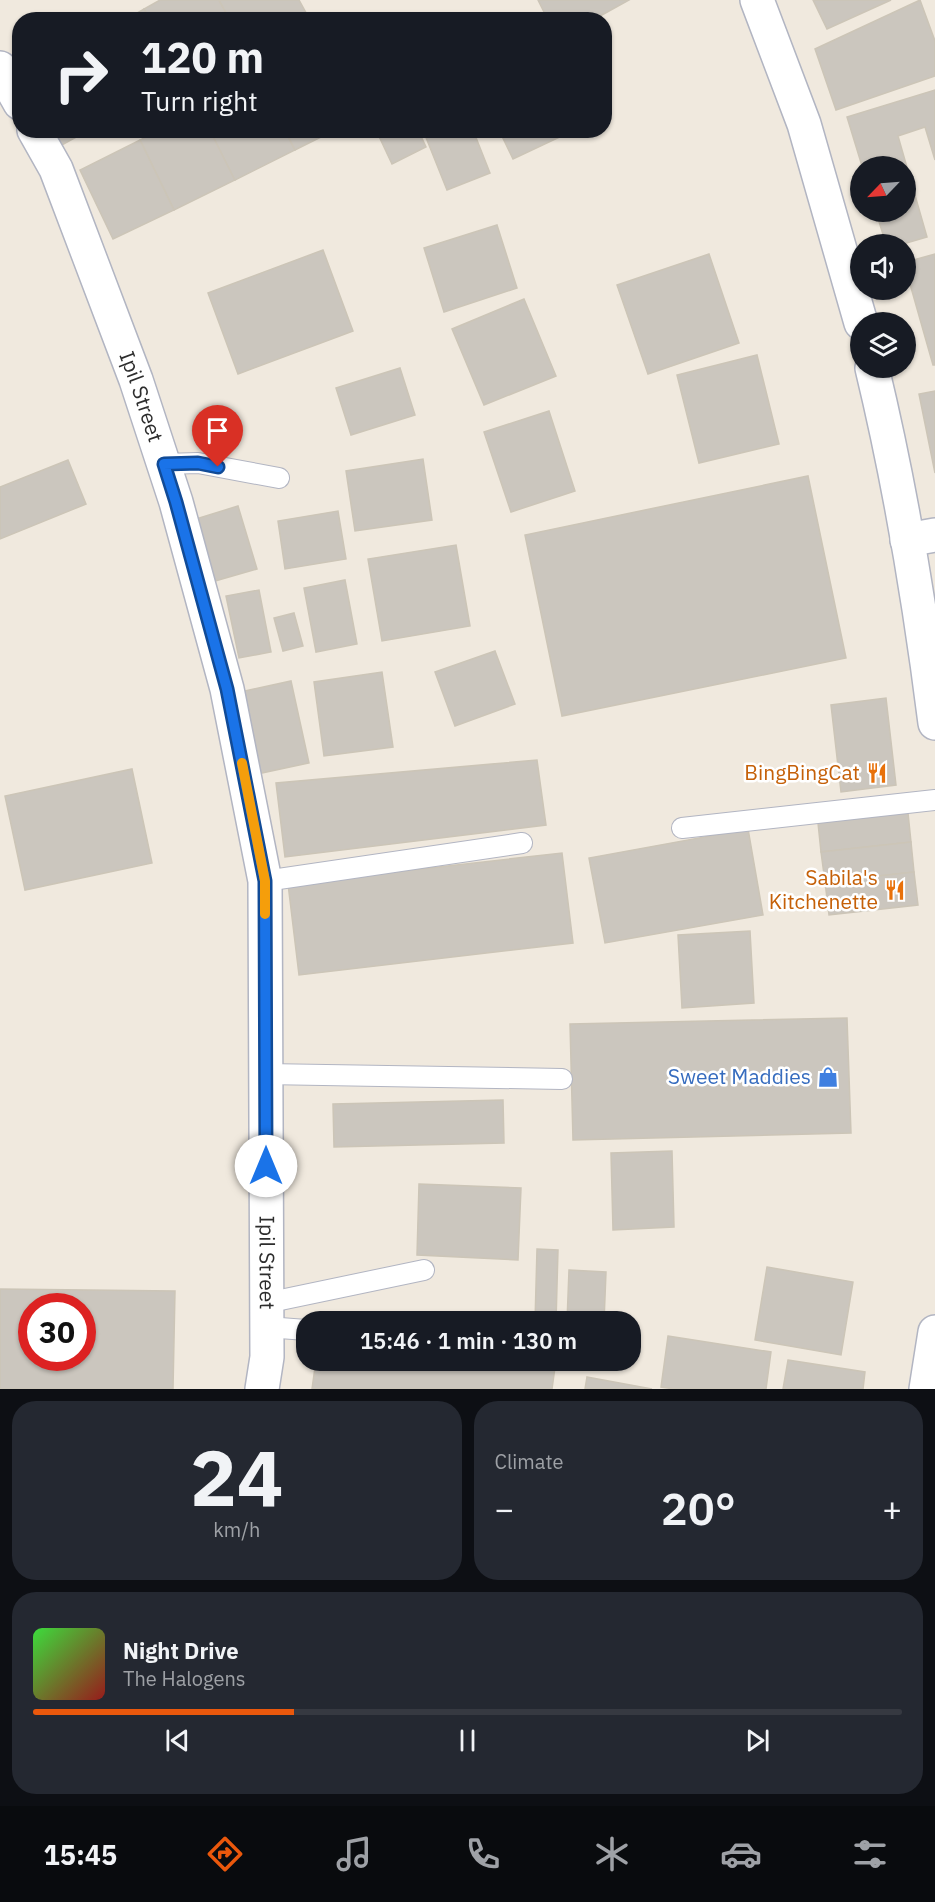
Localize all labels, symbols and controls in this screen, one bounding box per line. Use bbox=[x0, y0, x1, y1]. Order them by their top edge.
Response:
text: 120 m bbox=[141, 30, 264, 85]
icon: right bbox=[42, 36, 120, 114]
text: Turn right bbox=[141, 83, 258, 118]
north arrow bbox=[850, 156, 916, 222]
map controls bbox=[850, 156, 916, 378]
button: sound bbox=[850, 234, 916, 300]
button: layers bbox=[850, 312, 916, 378]
street label: Ipil Street bbox=[113, 347, 170, 445]
pin bbox=[192, 405, 243, 467]
icon: arrive bbox=[201, 414, 234, 447]
place label: BingBingCat bbox=[744, 758, 860, 786]
restaurant icon: BingBingCat bbox=[865, 761, 889, 785]
place label: Sabila's Kitchenette bbox=[769, 863, 878, 915]
restaurant icon: Sabila's Kitchenette bbox=[883, 878, 907, 902]
place label: Sweet Maddies bbox=[668, 1062, 811, 1090]
shop icon: Sweet Maddies bbox=[816, 1065, 840, 1089]
position arrow bbox=[234, 1134, 298, 1198]
street label: Ipil Street bbox=[253, 1215, 282, 1310]
speed limit sign: 30 bbox=[18, 1293, 96, 1371]
text: 15:46 · 1 min · 130 m bbox=[360, 1326, 577, 1355]
text: 24 bbox=[190, 1426, 284, 1527]
text: Climate bbox=[495, 1448, 563, 1475]
text: 20° bbox=[661, 1479, 736, 1537]
text: − bbox=[495, 1487, 514, 1530]
text: + bbox=[882, 1487, 902, 1530]
text: km/h bbox=[213, 1516, 260, 1543]
text: Night Drive bbox=[123, 1636, 239, 1665]
text: The Halogens bbox=[123, 1665, 245, 1692]
icon: previous bbox=[161, 1724, 194, 1757]
icon: pause bbox=[451, 1724, 484, 1757]
icon: next bbox=[741, 1724, 774, 1757]
icon: directions bbox=[204, 1833, 246, 1875]
icon: music bbox=[333, 1833, 375, 1875]
icon: phone bbox=[462, 1833, 504, 1875]
icon: climate bbox=[591, 1833, 633, 1875]
icon: car bbox=[720, 1833, 762, 1875]
icon: filters bbox=[849, 1833, 891, 1875]
text: 15:45 bbox=[44, 1837, 117, 1872]

